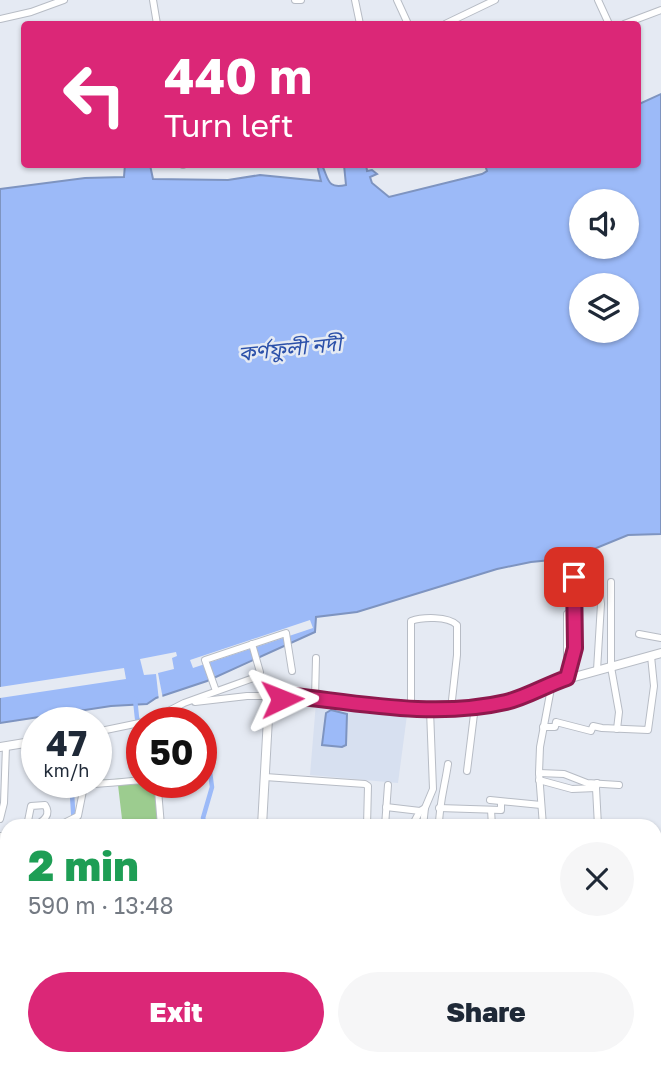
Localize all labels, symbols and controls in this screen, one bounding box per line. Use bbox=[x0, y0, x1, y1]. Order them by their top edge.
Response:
text: 440 m bbox=[164, 46, 312, 105]
icon: left bbox=[49, 49, 140, 140]
text: Turn left bbox=[164, 106, 293, 144]
map controls bbox=[569, 189, 639, 343]
button: sound bbox=[569, 189, 639, 259]
button: layers bbox=[569, 273, 639, 343]
water label: কর্ণফুলী নদী bbox=[237, 329, 347, 366]
pin bbox=[544, 547, 604, 607]
icon: arrive bbox=[555, 558, 593, 596]
position arrow bbox=[245, 662, 319, 736]
speed limit sign: 50 bbox=[126, 707, 217, 798]
text: 47 bbox=[46, 722, 87, 764]
text: km/h bbox=[44, 759, 89, 781]
text: 2 min bbox=[28, 840, 139, 890]
button: close bbox=[560, 842, 634, 916]
text: 590 m · 13:48 bbox=[28, 891, 174, 919]
button: Exit bbox=[28, 972, 324, 1052]
button: Share bbox=[338, 972, 634, 1052]

